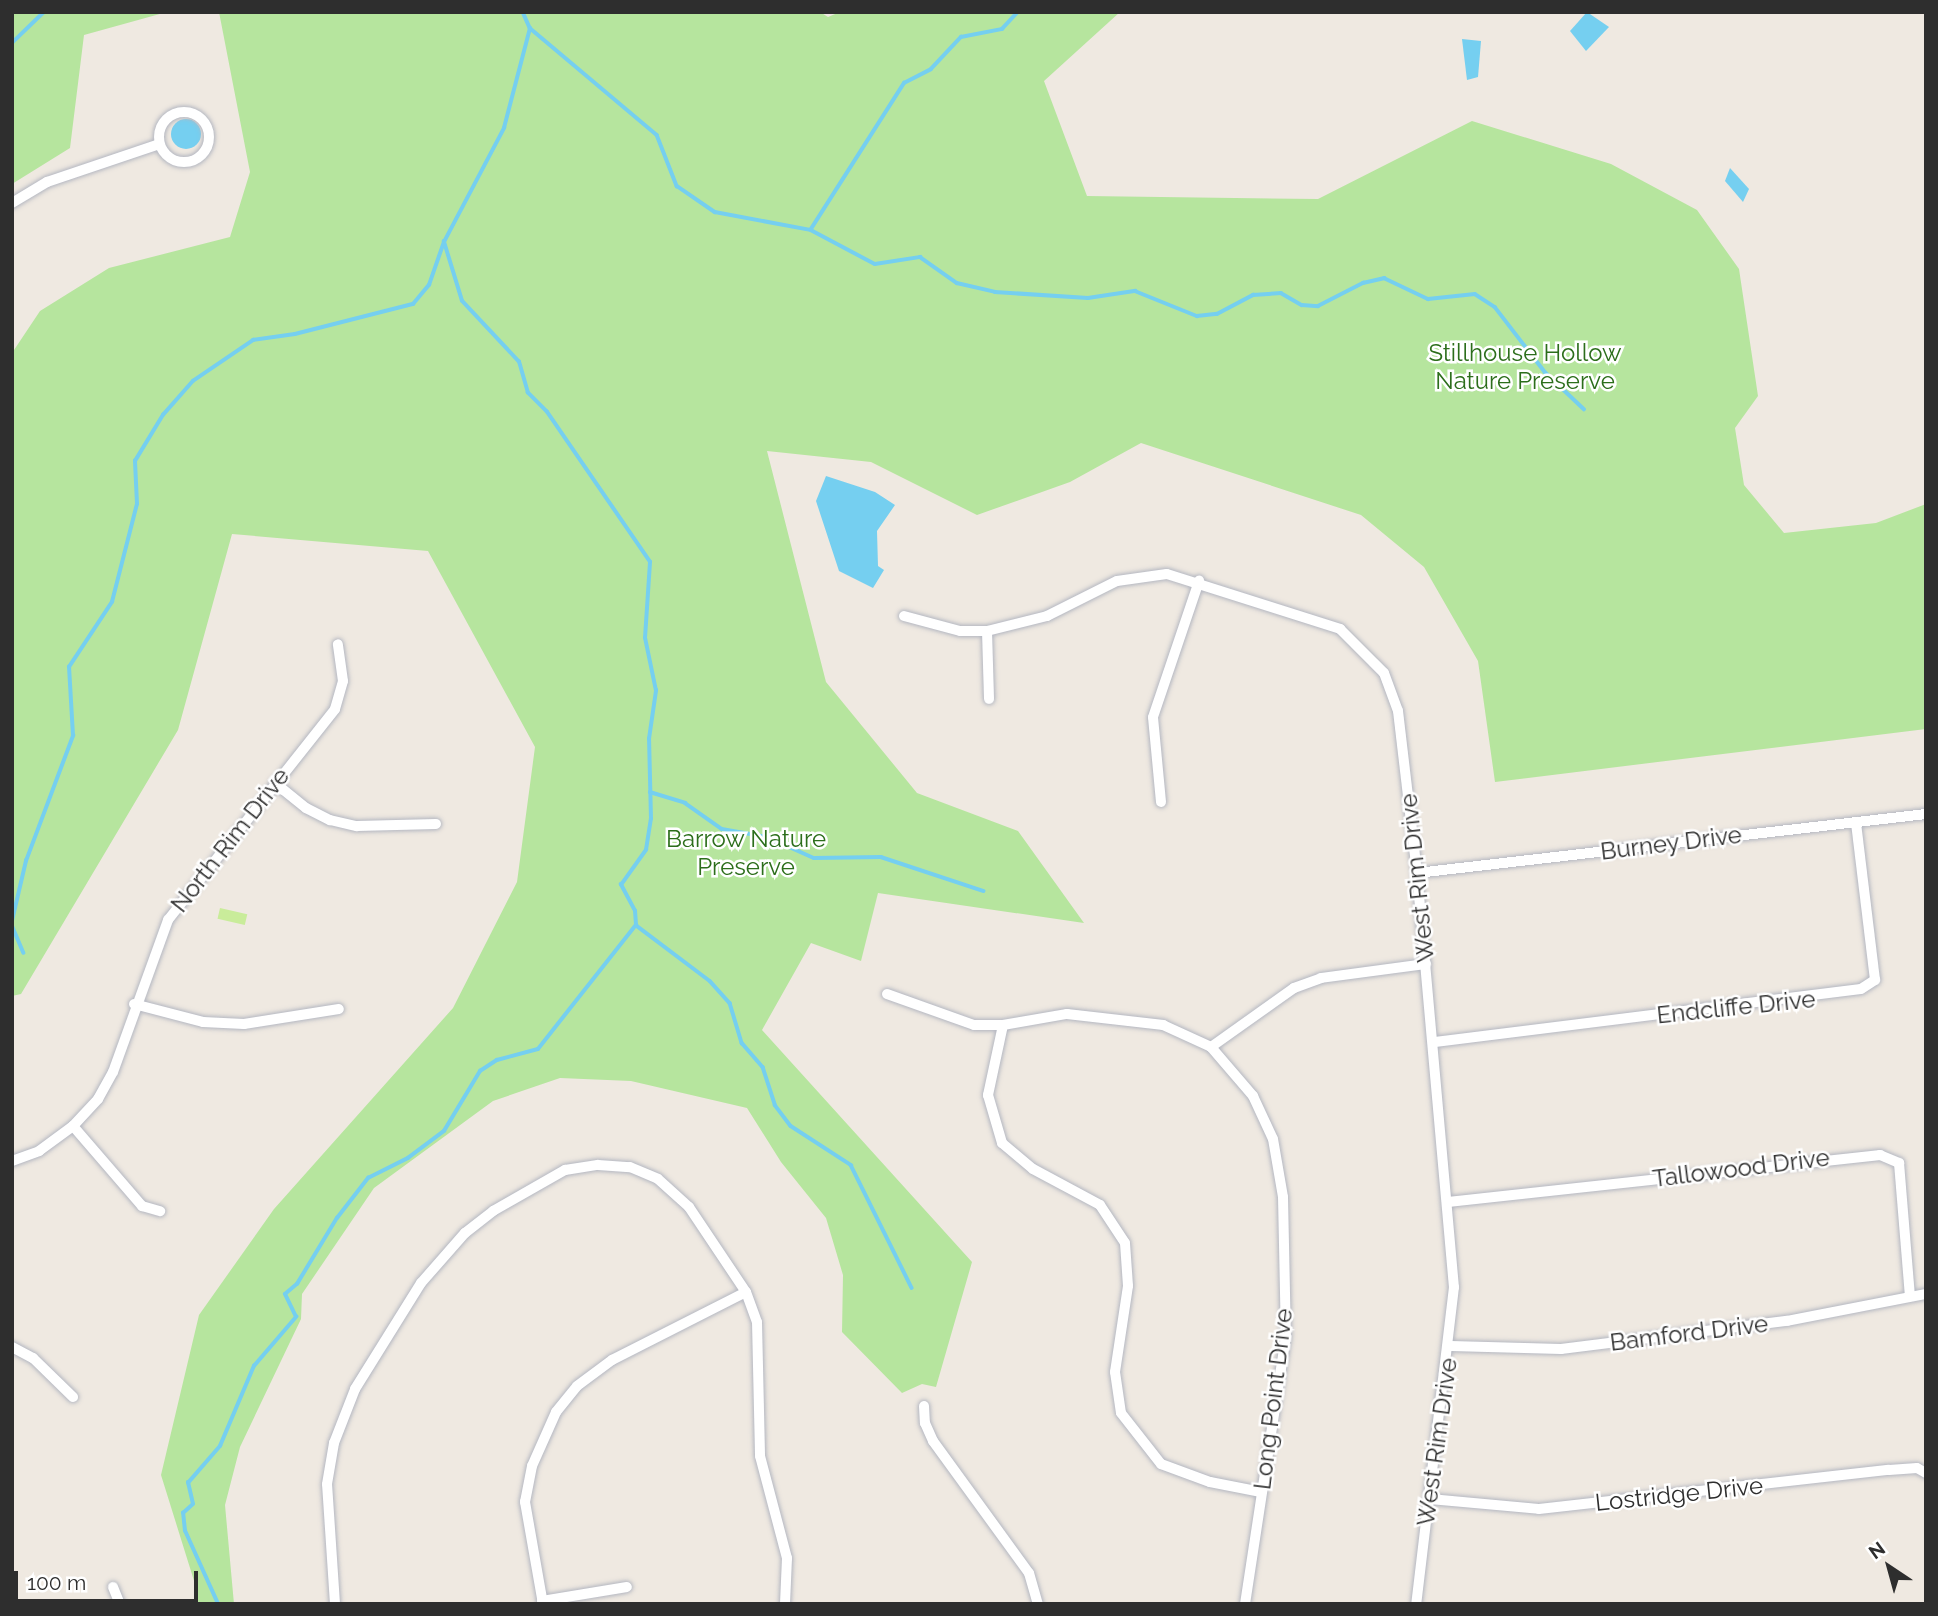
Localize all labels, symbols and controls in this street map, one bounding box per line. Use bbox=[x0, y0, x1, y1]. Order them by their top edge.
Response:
park label: Stillhouse Hollow Nature Preserve bbox=[1428, 339, 1622, 395]
street label: North Rim Drive bbox=[165, 762, 295, 918]
street label: West Rim Drive bbox=[1394, 792, 1440, 964]
street label: Burney Drive bbox=[1598, 820, 1744, 866]
park label: Barrow Nature Preserve bbox=[666, 825, 826, 881]
street label: Endcliffe Drive bbox=[1655, 984, 1817, 1030]
street label: Tallowood Drive bbox=[1651, 1143, 1831, 1193]
street label: Long Point Drive bbox=[1248, 1307, 1298, 1491]
street label: Bamford Drive bbox=[1608, 1309, 1770, 1357]
street label: West Rim Drive bbox=[1411, 1356, 1463, 1528]
street label: Lostridge Drive bbox=[1594, 1471, 1764, 1517]
north arrow bbox=[1854, 1532, 1924, 1602]
text: N bbox=[1864, 1537, 1889, 1563]
scale bar bbox=[18, 1556, 201, 1600]
text: 100 m bbox=[27, 1570, 86, 1595]

